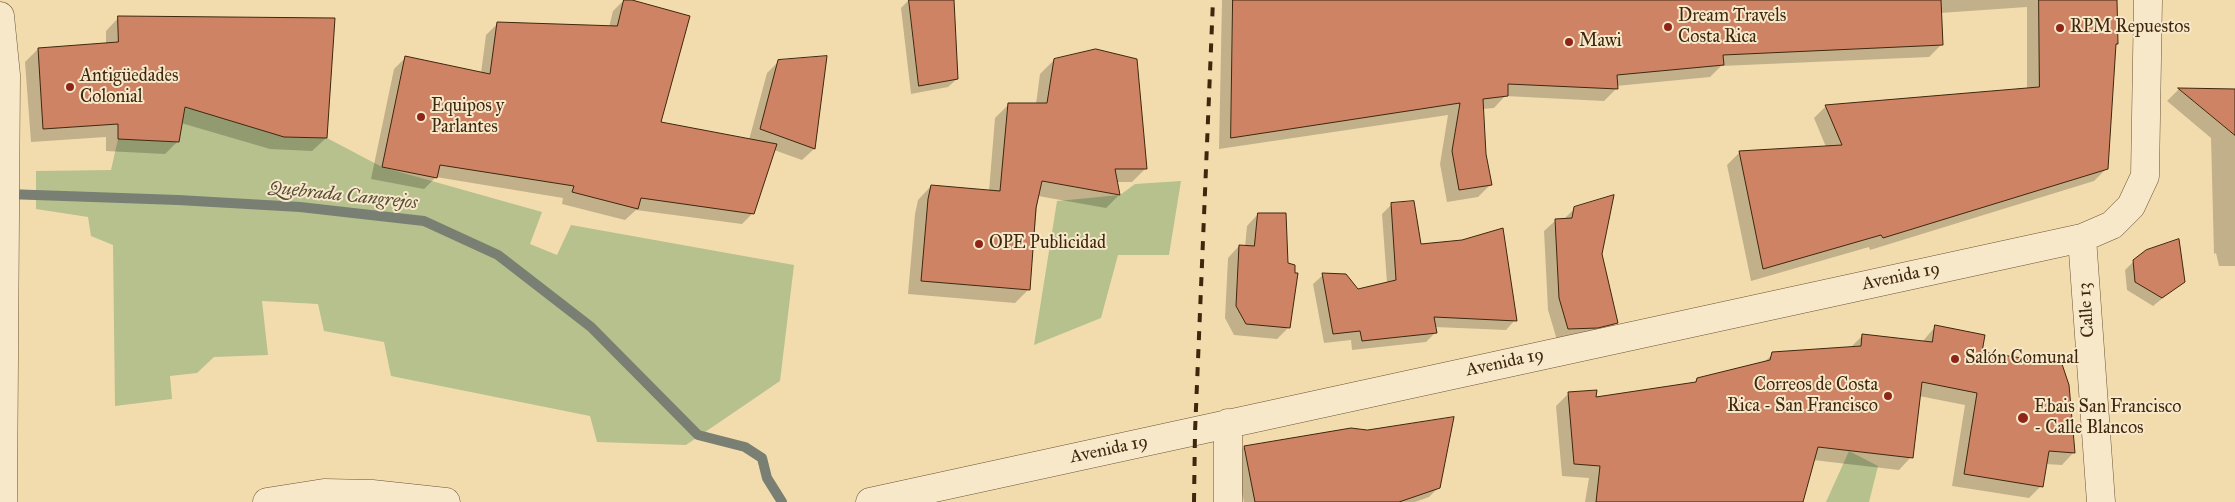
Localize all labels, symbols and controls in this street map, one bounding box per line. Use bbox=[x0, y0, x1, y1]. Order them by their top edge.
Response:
place label: Dream Travels Costa Rica bbox=[1678, 6, 1786, 48]
place label: RPM Repuestos bbox=[2070, 17, 2190, 39]
marker: Dream Travels Costa Rica bbox=[1662, 21, 1674, 33]
marker: RPM Repuestos bbox=[2054, 22, 2066, 34]
place label: Mawi bbox=[1579, 31, 1622, 53]
marker: Mawi bbox=[1563, 36, 1575, 48]
place label: Antigüedades Colonial bbox=[80, 66, 179, 108]
marker: Antigüedades Colonial bbox=[64, 81, 76, 93]
place label: Equipos y Parlantes bbox=[431, 96, 504, 138]
marker: Equipos y Parlantes bbox=[415, 111, 427, 123]
water label: Quebrada Cangrejos bbox=[267, 177, 419, 215]
place label: OPE Publicidad bbox=[989, 233, 1106, 255]
marker: OPE Publicidad bbox=[973, 238, 985, 250]
street label: Avenida 19 bbox=[1860, 258, 1942, 296]
street label: Calle 13 bbox=[2074, 282, 2100, 338]
street label: Avenida 19 bbox=[1464, 344, 1546, 382]
place label: Salón Comunal bbox=[1965, 348, 2079, 370]
marker: Salón Comunal bbox=[1949, 353, 1961, 365]
place label: Correos de Costa Rica - San Francisco bbox=[1727, 375, 1878, 418]
marker: Correos de Costa Rica - San Francisco bbox=[1882, 390, 1894, 402]
place label: Ebais San Francisco - Calle Blancos bbox=[2034, 397, 2182, 439]
marker: Ebais San Francisco - Calle Blancos bbox=[2016, 411, 2030, 425]
street label: Avenida 19 bbox=[1068, 431, 1150, 469]

